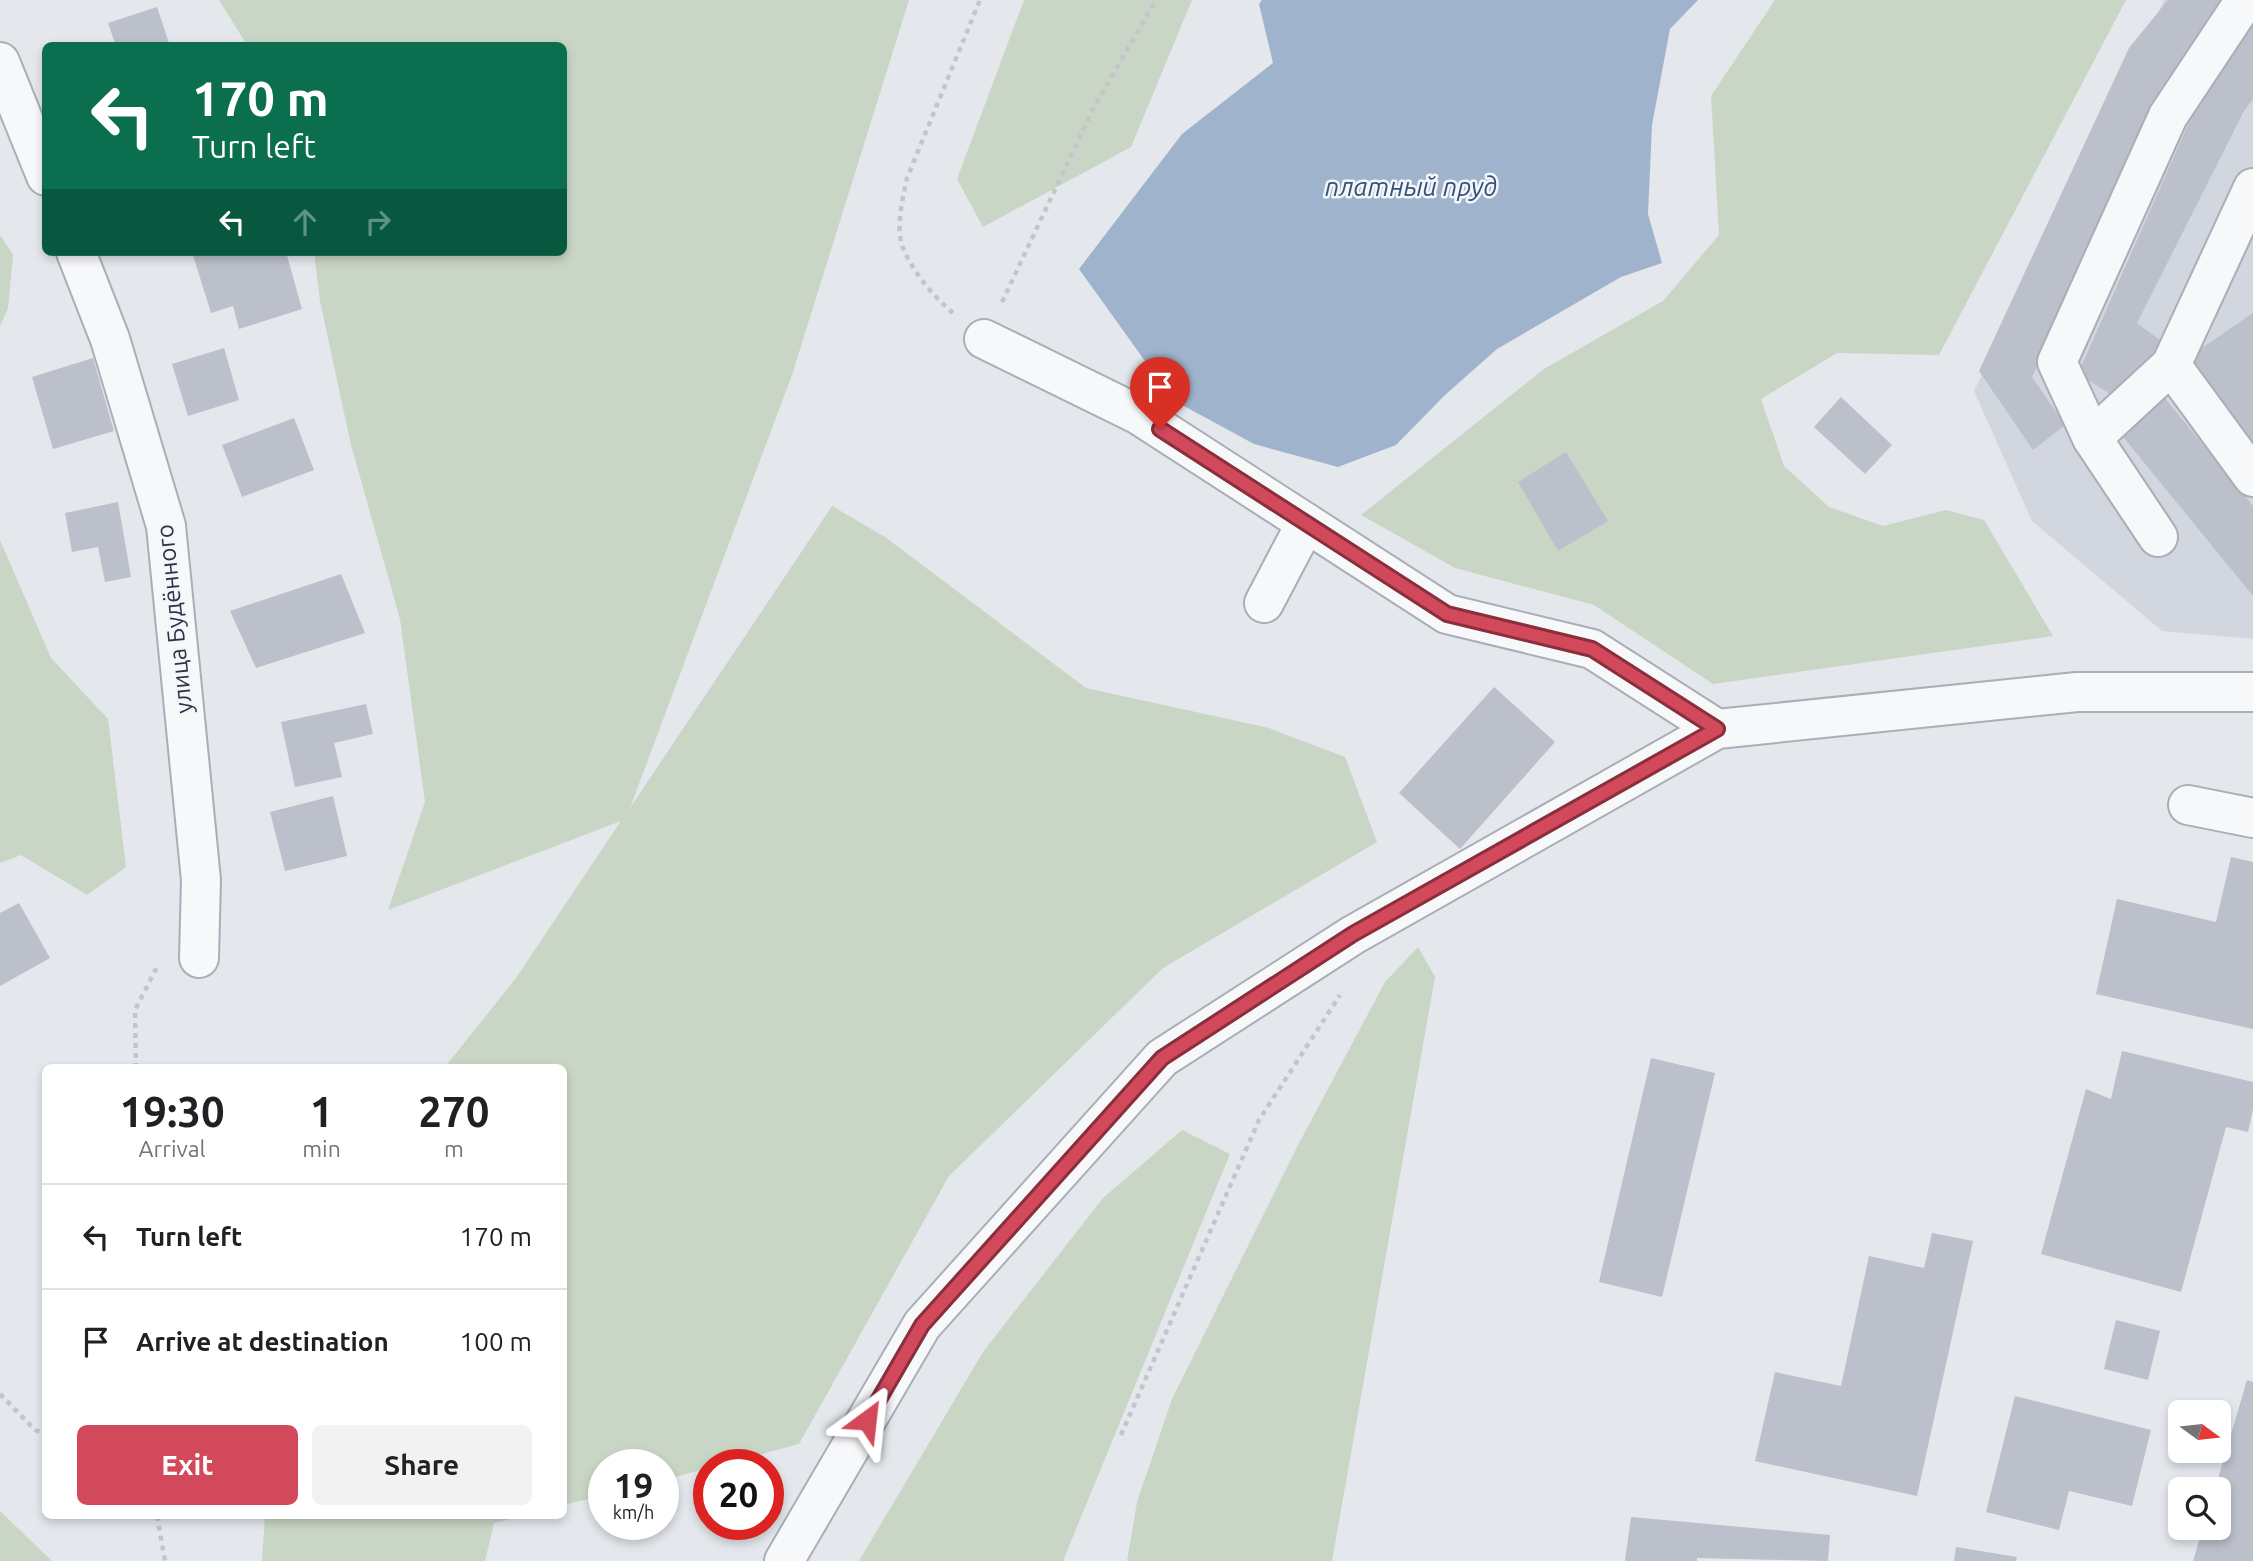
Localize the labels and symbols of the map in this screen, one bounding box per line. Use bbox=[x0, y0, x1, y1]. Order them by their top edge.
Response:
water label: платный пруд bbox=[1325, 172, 1497, 201]
pin bbox=[1130, 357, 1190, 429]
street label: улица Будённого bbox=[151, 523, 197, 715]
position arrow bbox=[830, 1383, 904, 1457]
north arrow bbox=[2168, 1400, 2231, 1463]
speed limit sign: 20 bbox=[693, 1449, 784, 1540]

